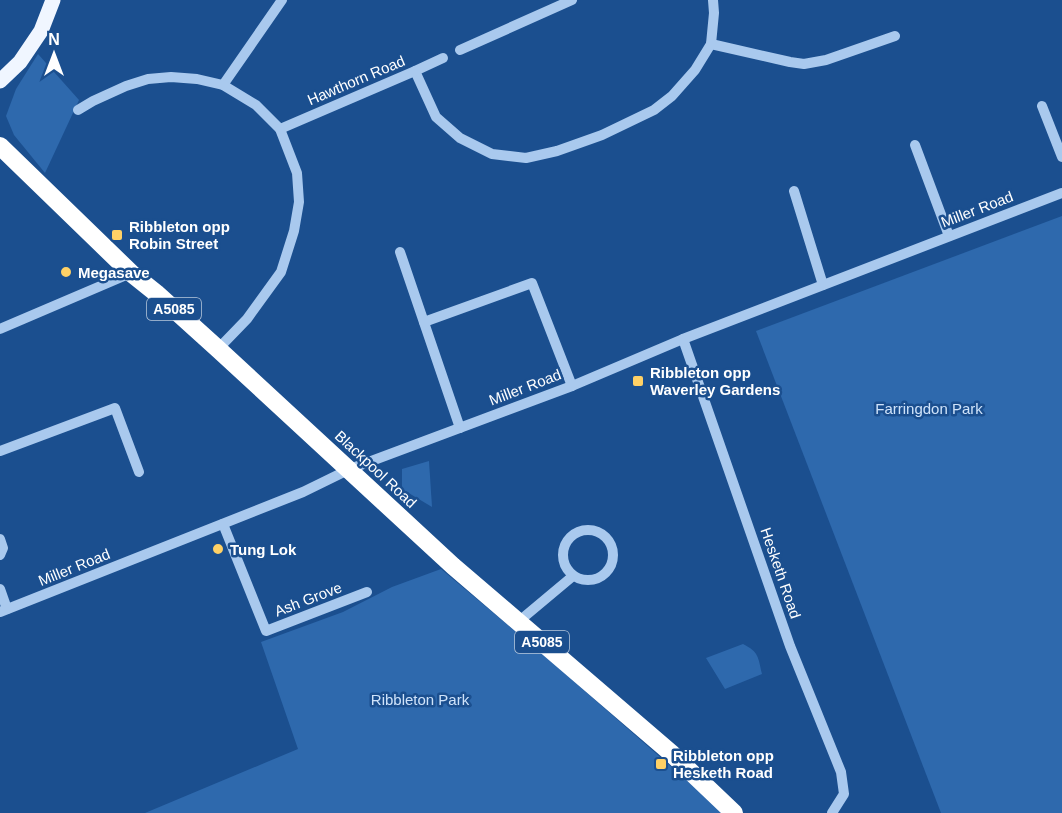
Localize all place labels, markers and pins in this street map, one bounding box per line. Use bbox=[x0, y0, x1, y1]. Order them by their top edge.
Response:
place label: Ribbleton opp Robin Street bbox=[129, 218, 230, 252]
marker: Ribbleton opp Robin Street bbox=[110, 228, 124, 242]
place label: Megasave bbox=[78, 264, 150, 281]
marker: Megasave bbox=[59, 265, 73, 279]
place label: Ribbleton opp Waverley Gardens bbox=[650, 364, 780, 398]
marker: Ribbleton opp Waverley Gardens bbox=[631, 374, 645, 388]
place label: Tung Lok bbox=[230, 541, 297, 558]
marker: Tung Lok bbox=[211, 542, 225, 556]
place label: Ribbleton opp Hesketh Road bbox=[673, 747, 774, 781]
marker: Ribbleton opp Hesketh Road bbox=[654, 757, 668, 771]

